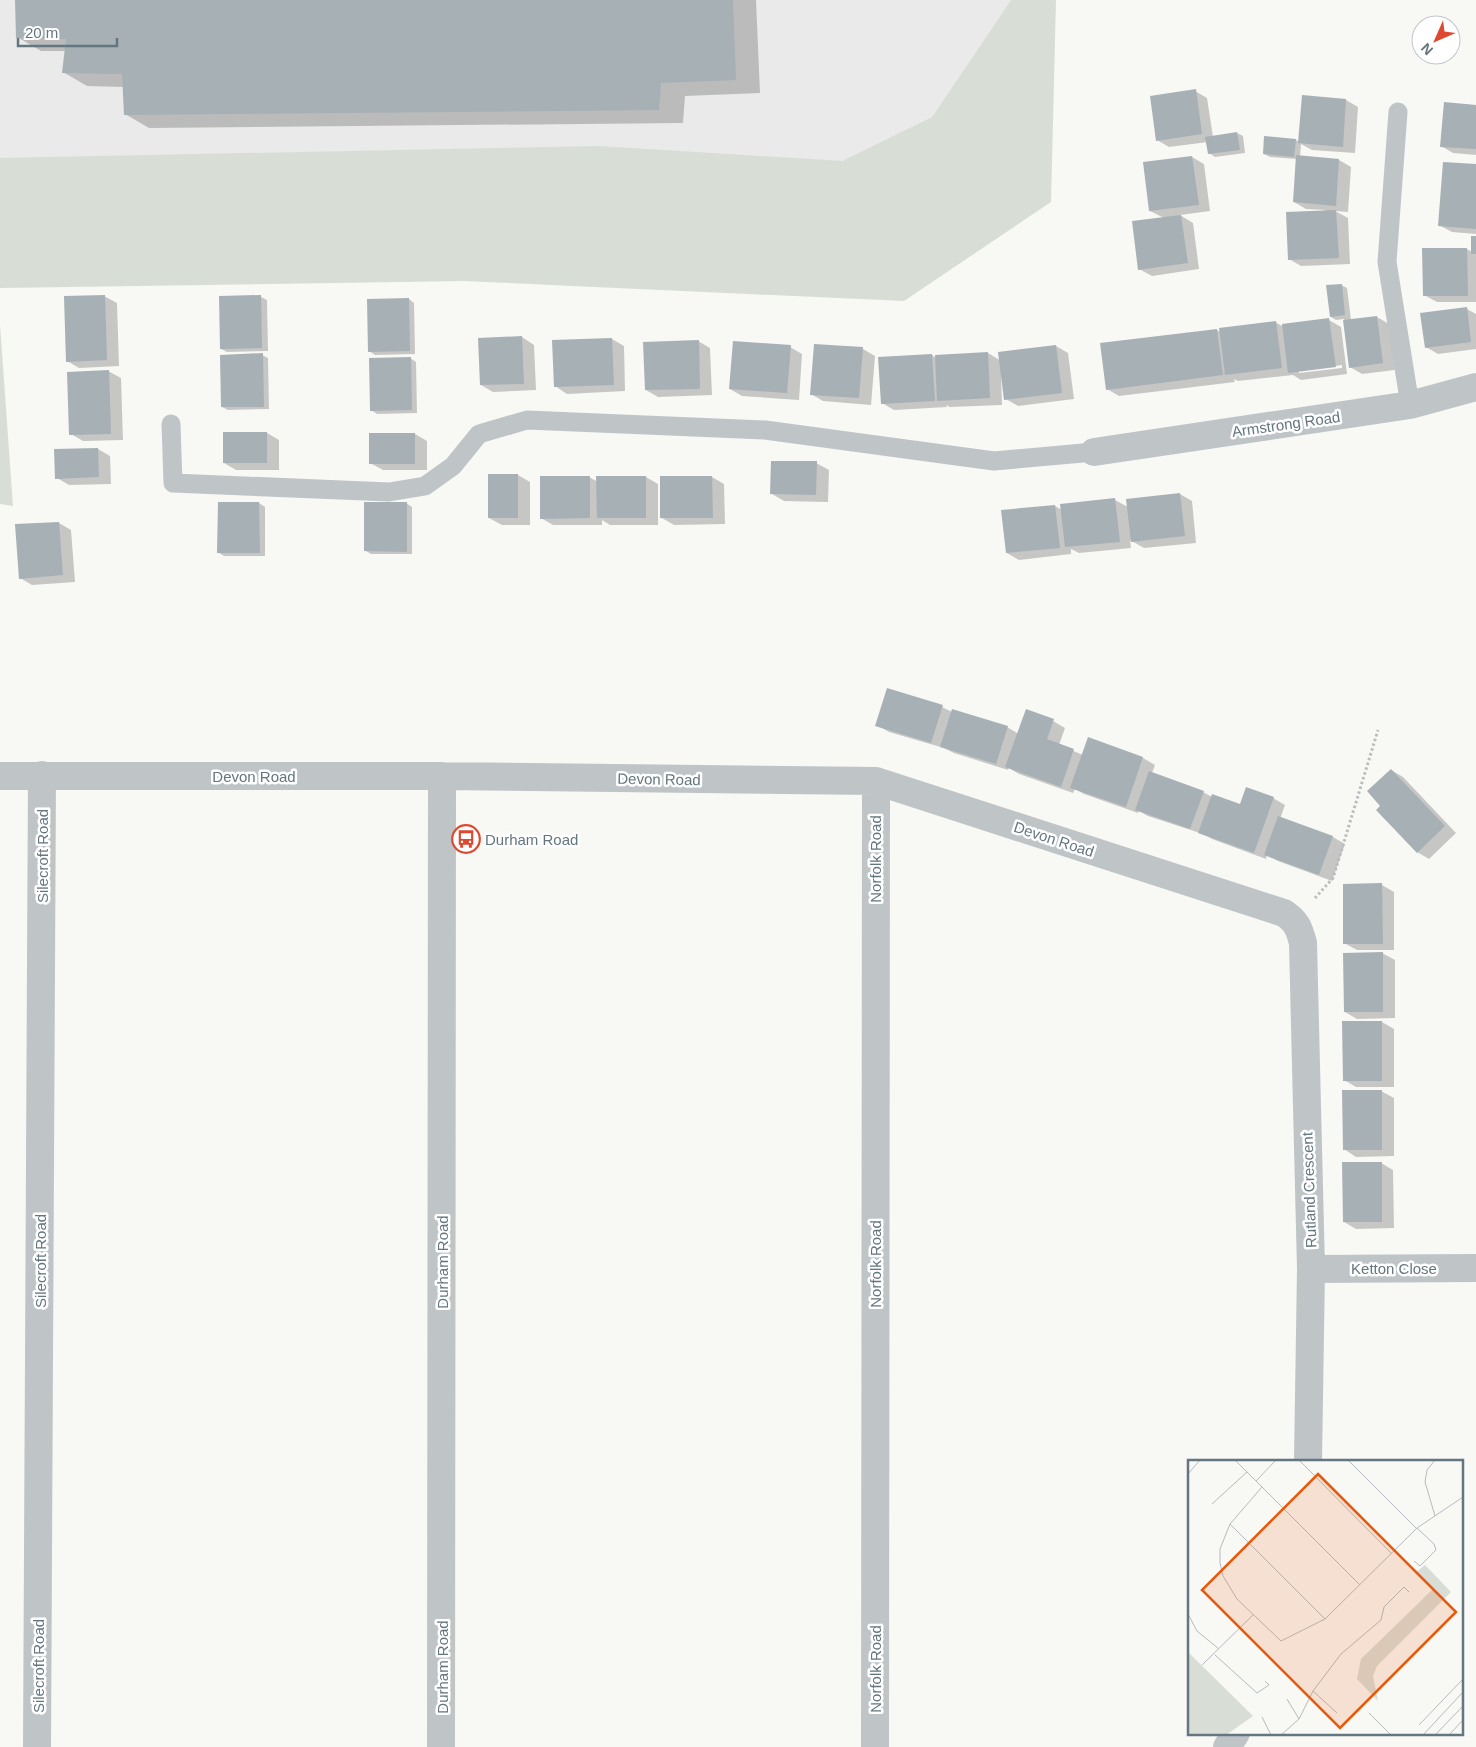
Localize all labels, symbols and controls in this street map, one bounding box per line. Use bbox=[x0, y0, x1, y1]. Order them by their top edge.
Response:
scale bar bbox=[18, 15, 116, 47]
north arrow bbox=[1411, 15, 1461, 65]
text: 20 m bbox=[25, 24, 58, 41]
text: N bbox=[1418, 40, 1436, 58]
street label: Armstrong Road bbox=[1231, 408, 1341, 440]
street label: Devon Road bbox=[212, 768, 296, 785]
street label: Devon Road bbox=[617, 770, 701, 788]
street label: Silecroft Road bbox=[34, 809, 51, 903]
street label: Norfolk Road bbox=[867, 815, 884, 903]
street label: Devon Road bbox=[1012, 818, 1096, 860]
bus stop icon: Durham Road bbox=[451, 824, 481, 854]
place label: Durham Road bbox=[485, 831, 578, 848]
street label: Rutland Crescent bbox=[1298, 1131, 1320, 1248]
street label: Silecroft Road bbox=[32, 1214, 49, 1308]
street label: Durham Road bbox=[434, 1215, 451, 1309]
street label: Norfolk Road bbox=[867, 1220, 884, 1308]
street label: Ketton Close bbox=[1351, 1260, 1437, 1277]
inset map bbox=[1188, 1460, 1464, 1734]
street label: Silecroft Road bbox=[30, 1619, 47, 1713]
street label: Durham Road bbox=[434, 1620, 451, 1714]
street label: Norfolk Road bbox=[867, 1625, 884, 1713]

